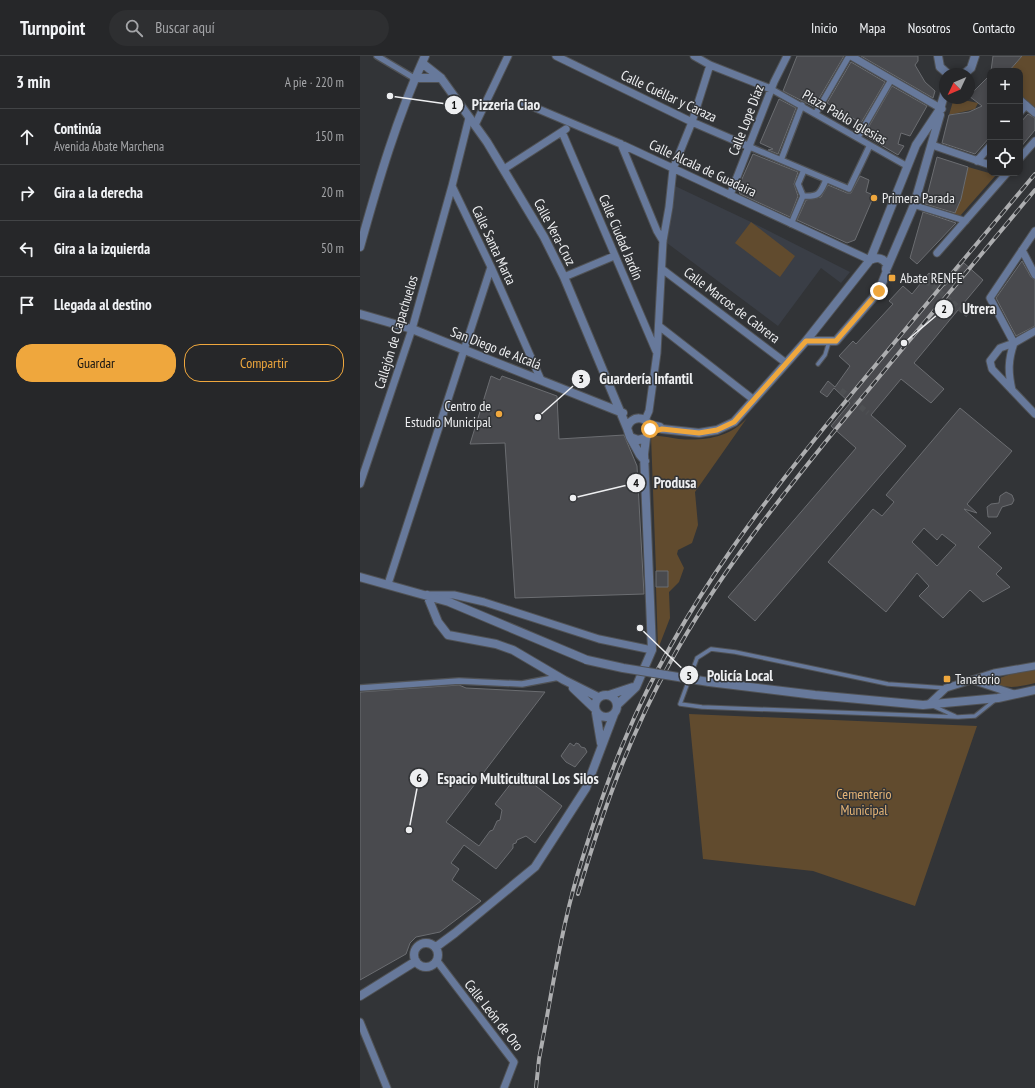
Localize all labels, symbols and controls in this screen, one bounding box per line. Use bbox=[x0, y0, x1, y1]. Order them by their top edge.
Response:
search box bbox=[109, 10, 389, 46]
text: Turnpoint bbox=[20, 16, 85, 40]
icon: search bbox=[123, 17, 145, 39]
text: Buscar aquí bbox=[155, 18, 215, 37]
text: Inicio bbox=[811, 19, 838, 37]
text: Mapa bbox=[860, 19, 886, 37]
text: Nosotros bbox=[908, 19, 951, 37]
text: Contacto bbox=[973, 19, 1015, 37]
street label: Calle Cuéllar y Caraza bbox=[618, 66, 720, 126]
north arrow bbox=[939, 68, 975, 104]
map controls bbox=[987, 68, 1023, 176]
button: + bbox=[987, 68, 1023, 104]
text: 3 min bbox=[16, 71, 50, 93]
text: A pie · 220 m bbox=[285, 74, 344, 91]
street label: Calle Lope Díaz bbox=[724, 82, 768, 158]
street label: Plaza Pablo Iglesias bbox=[799, 85, 891, 149]
callout: Pizzeria Ciao bbox=[444, 91, 548, 118]
text: Pizzeria Ciao bbox=[472, 95, 540, 114]
text: 1 bbox=[451, 97, 457, 112]
button: − bbox=[987, 104, 1023, 140]
text: Continúa bbox=[54, 119, 101, 138]
icon: ahead bbox=[16, 126, 38, 148]
text: 150 m bbox=[315, 128, 344, 145]
street label: Calle Alcala de Guadaira bbox=[646, 135, 760, 201]
text: Avenida Abate Marchena bbox=[54, 138, 164, 155]
button: locate bbox=[987, 140, 1023, 176]
icon: right bbox=[16, 182, 38, 204]
text: Gira a la derecha bbox=[54, 183, 143, 202]
text: 20 m bbox=[321, 184, 344, 201]
place label: Primera Parada bbox=[882, 189, 955, 207]
street label: Calle Ciudad Jardín bbox=[595, 191, 647, 283]
marker: Primera Parada bbox=[869, 193, 879, 203]
street label: Calle Vera-Cruz bbox=[530, 196, 580, 268]
street label: Calle Santa Marta bbox=[468, 202, 520, 288]
icon: left bbox=[16, 238, 38, 260]
text: Gira a la izquierda bbox=[54, 239, 150, 258]
text: 50 m bbox=[321, 240, 344, 257]
street label: Calle Marcos de Cabrera bbox=[680, 263, 784, 347]
place label: Abate RENFE bbox=[900, 269, 963, 287]
street label: Callejón de Capachuelos bbox=[370, 273, 422, 391]
marker: Abate RENFE bbox=[887, 273, 897, 283]
route end bbox=[870, 282, 888, 300]
icon: arrive bbox=[16, 294, 38, 316]
text: Llegada al destino bbox=[54, 295, 152, 314]
callout: Utrera bbox=[934, 296, 1004, 323]
text: Utrera bbox=[962, 299, 996, 318]
text: 2 bbox=[941, 301, 947, 316]
street label: San Diego de Alcalá bbox=[448, 322, 544, 374]
button: Guardar bbox=[16, 344, 176, 382]
button: Compartir bbox=[184, 344, 344, 382]
callout: Guardería Infantil bbox=[571, 365, 701, 392]
text: Guardería Infantil bbox=[599, 369, 693, 388]
text: 3 bbox=[578, 371, 584, 386]
place label: Centro de Estudio Municipal bbox=[405, 397, 492, 431]
marker: Centro de Estudio Municipal bbox=[494, 409, 504, 419]
route start bbox=[641, 420, 659, 438]
callout: Produsa bbox=[626, 469, 704, 496]
text: Produsa bbox=[654, 473, 696, 492]
text: 4 bbox=[633, 475, 639, 490]
callout: Policía Local bbox=[679, 662, 781, 689]
text: Policía Local bbox=[707, 666, 773, 685]
text: 5 bbox=[686, 668, 692, 683]
place label: Tanatorio bbox=[955, 670, 1000, 688]
marker: Tanatorio bbox=[942, 674, 952, 684]
callout: Espacio Multicultural Los Silos bbox=[409, 765, 607, 792]
text: Espacio Multicultural Los Silos bbox=[437, 769, 599, 788]
text: 6 bbox=[416, 770, 422, 785]
park label: Cementerio Municipal bbox=[836, 785, 892, 819]
street label: Calle León de Oro bbox=[461, 976, 527, 1054]

